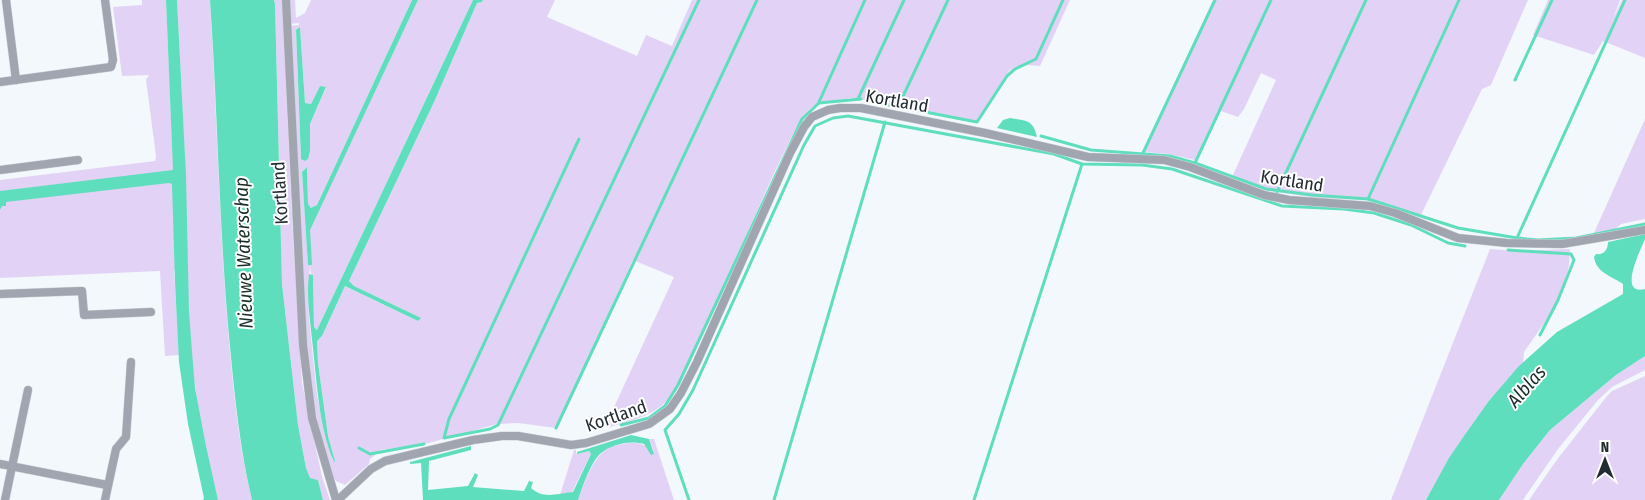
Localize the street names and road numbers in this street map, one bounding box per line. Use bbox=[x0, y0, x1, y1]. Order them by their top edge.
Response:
street label: Kortland bbox=[864, 85, 930, 117]
street label: Kortland bbox=[267, 161, 293, 225]
street label: Kortland bbox=[1259, 165, 1325, 197]
street label: Kortland bbox=[582, 395, 650, 437]

